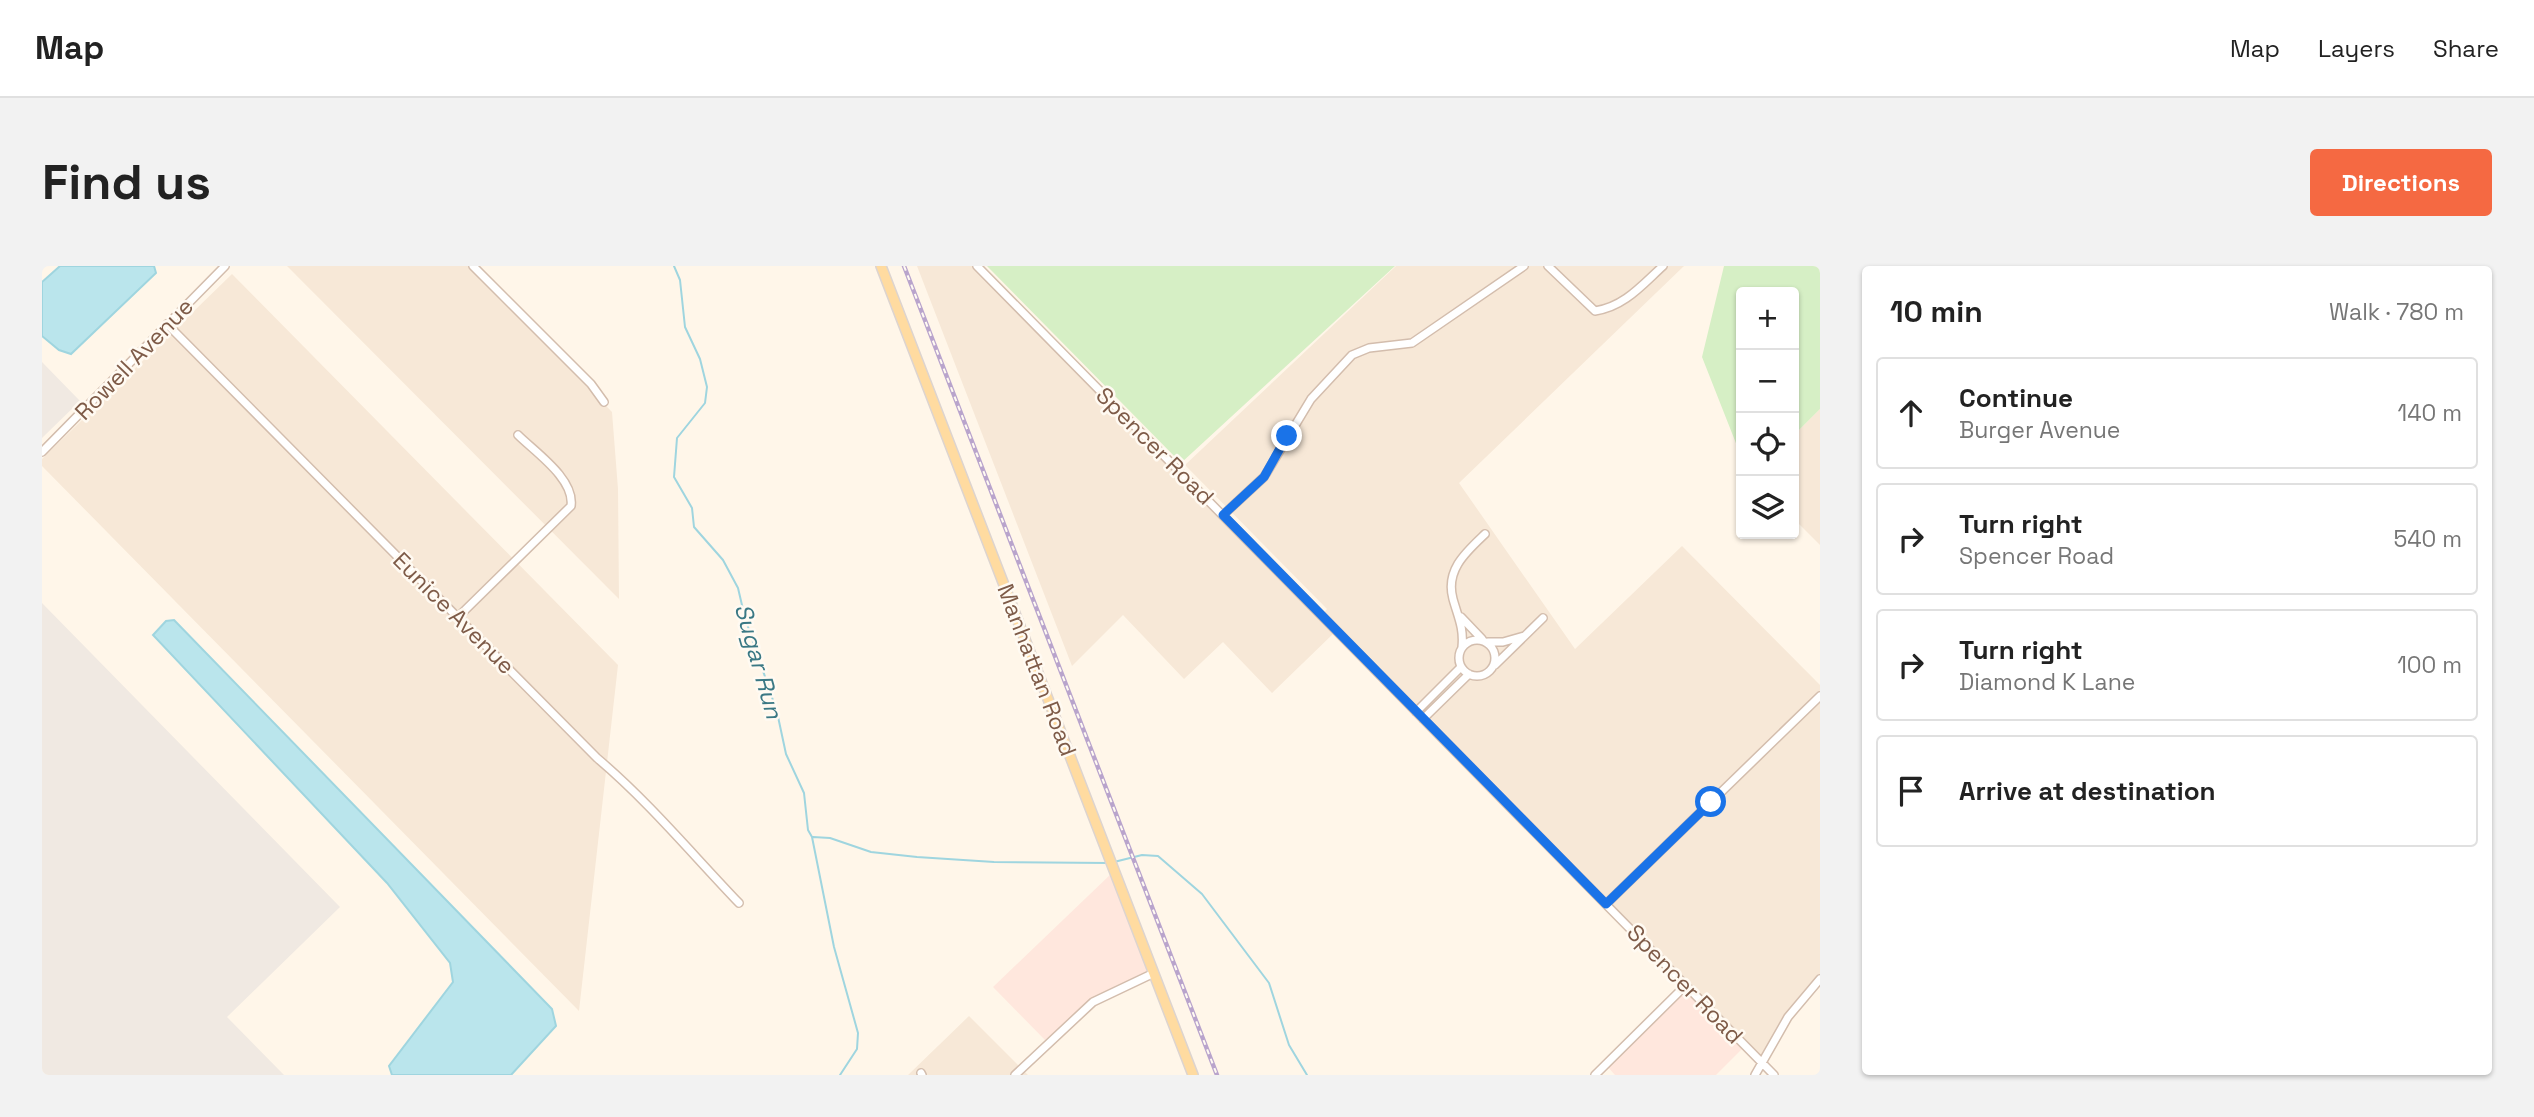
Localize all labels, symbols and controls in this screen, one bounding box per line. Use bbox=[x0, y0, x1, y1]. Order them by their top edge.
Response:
text: Map bbox=[35, 27, 104, 69]
text: Map bbox=[2230, 33, 2280, 64]
text: Layers bbox=[2318, 33, 2395, 64]
text: Share bbox=[2433, 33, 2499, 64]
button: Directions bbox=[2310, 149, 2492, 216]
text: Find us bbox=[42, 151, 211, 213]
map controls bbox=[1736, 287, 1799, 539]
button: + bbox=[1736, 287, 1799, 350]
street label: Rowell Avenue bbox=[68, 292, 200, 426]
text: 10 min bbox=[1890, 292, 1983, 331]
text: Walk · 780 m bbox=[2329, 297, 2464, 327]
button: − bbox=[1736, 350, 1799, 413]
street label: Spencer Road bbox=[1090, 381, 1220, 511]
text: Continue bbox=[1959, 381, 2073, 415]
icon: ahead bbox=[1892, 394, 1930, 432]
text: 140 m bbox=[2398, 398, 2462, 428]
button: locate bbox=[1736, 413, 1799, 476]
text: Burger Avenue bbox=[1959, 415, 2120, 445]
route end bbox=[1271, 420, 1302, 451]
button: layers bbox=[1736, 476, 1799, 539]
text: Turn right bbox=[1959, 507, 2083, 541]
icon: right bbox=[1892, 520, 1930, 558]
text: 540 m bbox=[2393, 524, 2462, 554]
text: Spencer Road bbox=[1959, 541, 2114, 571]
street label: Eunice Avenue bbox=[386, 545, 522, 681]
street label: Manhattan Road bbox=[990, 580, 1084, 760]
water label: Sugar Run bbox=[728, 600, 791, 723]
text: Turn right bbox=[1959, 633, 2083, 667]
icon: right bbox=[1892, 646, 1930, 684]
text: 100 m bbox=[2397, 650, 2462, 680]
text: Diamond K Lane bbox=[1959, 667, 2135, 697]
icon: arrive bbox=[1892, 772, 1930, 810]
text: Arrive at destination bbox=[1959, 774, 2216, 808]
route start bbox=[1695, 786, 1726, 817]
street label: Spencer Road bbox=[1620, 918, 1750, 1050]

